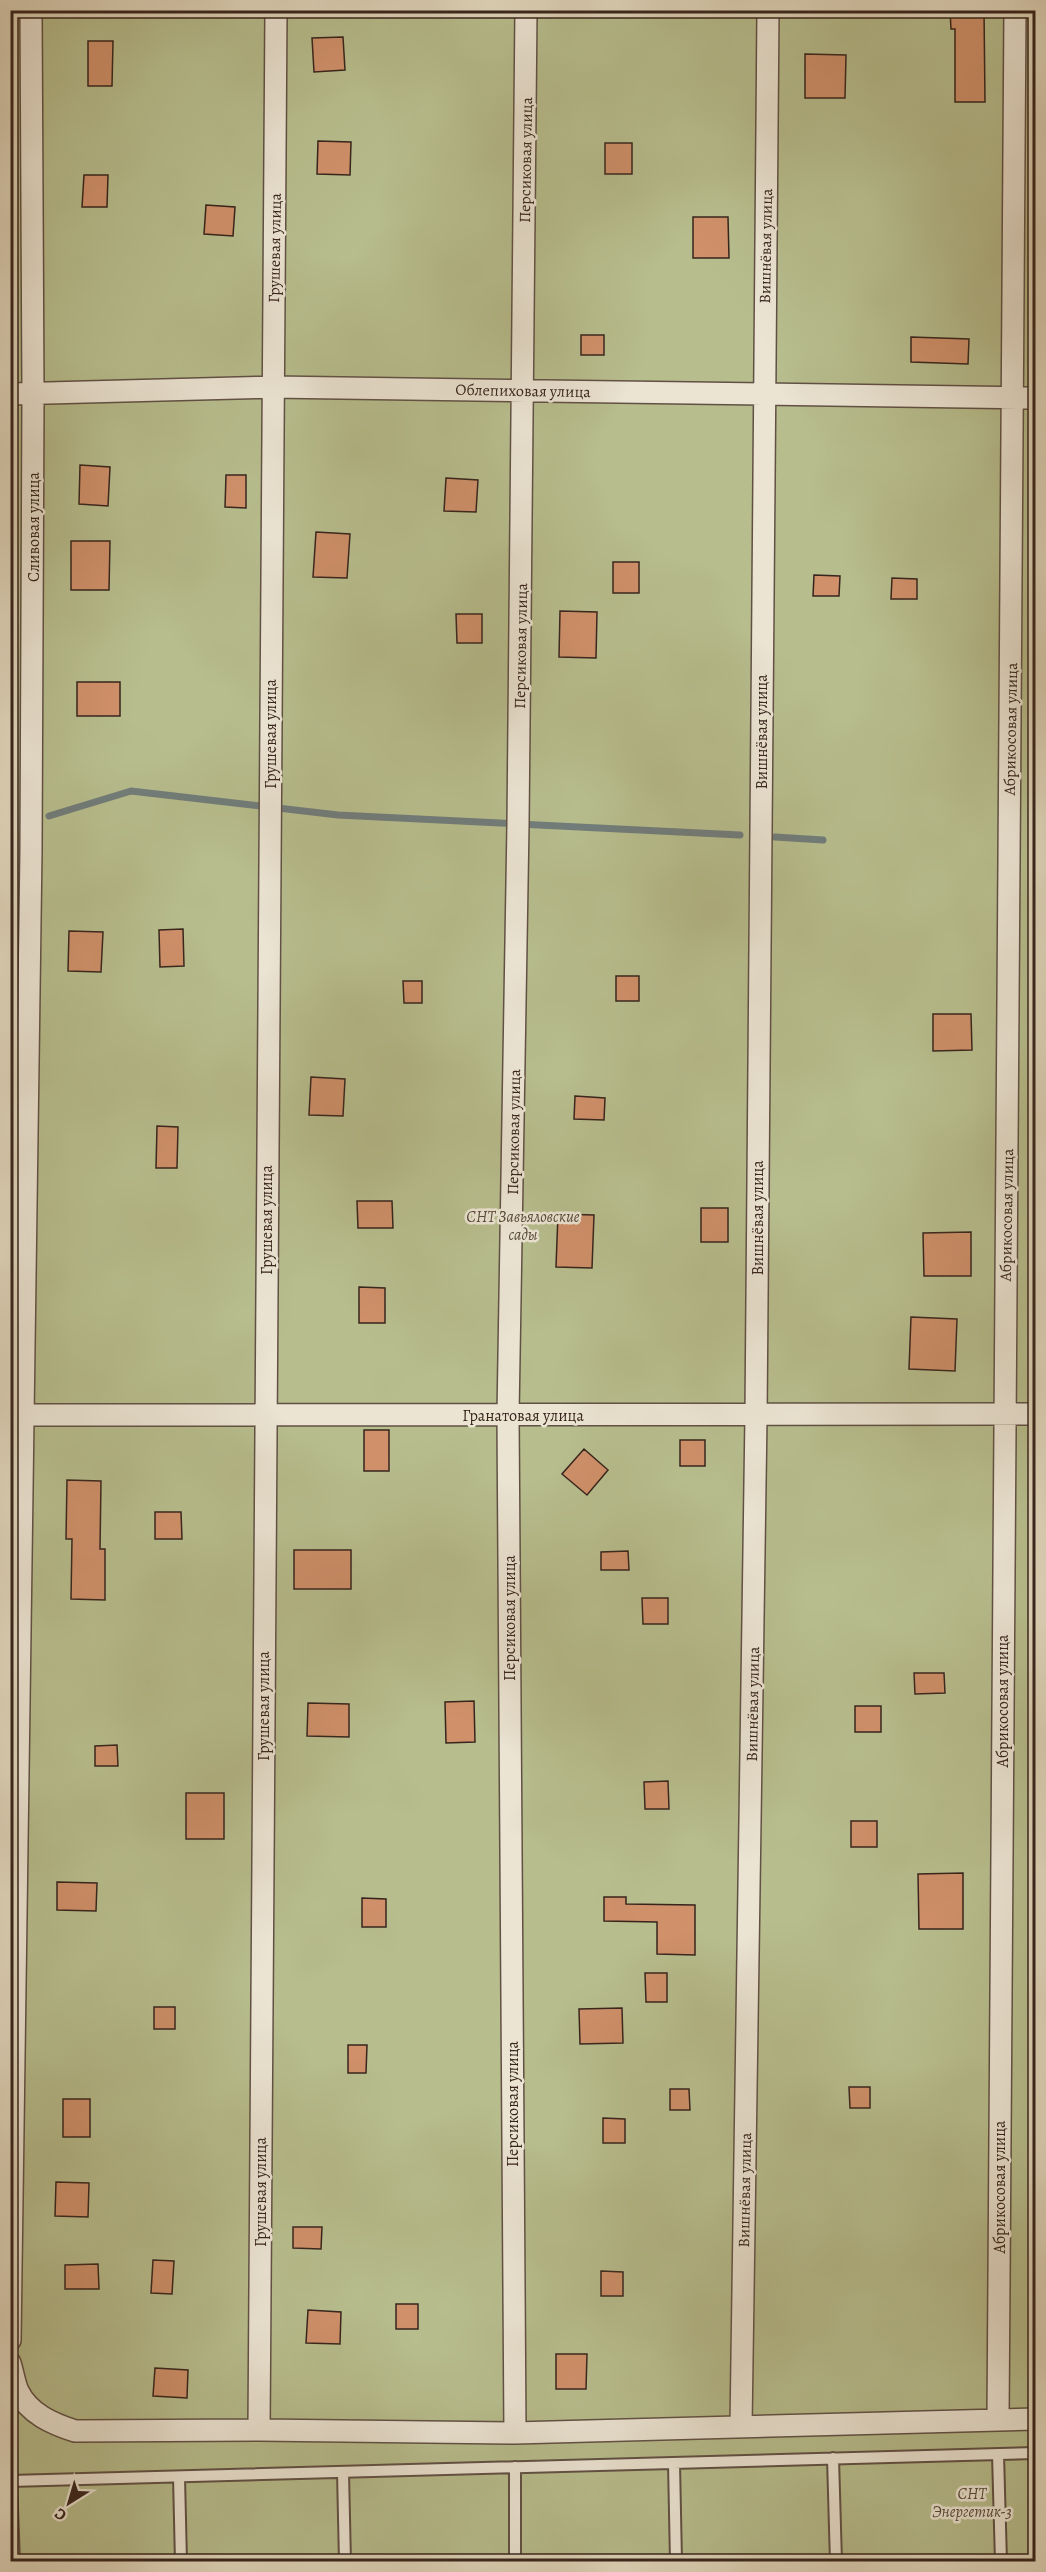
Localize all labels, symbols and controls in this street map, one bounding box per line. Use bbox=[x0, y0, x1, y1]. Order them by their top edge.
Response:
street label: Персиковая улица bbox=[514, 96, 538, 223]
street label: Вишнёвая улица bbox=[754, 188, 778, 304]
street label: Грушевая улица bbox=[263, 192, 287, 303]
street label: Облепиховая улица bbox=[455, 379, 592, 403]
street label: Сливовая улица bbox=[23, 471, 45, 582]
street label: Персиковая улица bbox=[509, 582, 533, 709]
street label: Абрикосовая улица bbox=[999, 662, 1023, 797]
street label: Вишнёвая улица bbox=[751, 674, 773, 790]
street label: Грушевая улица bbox=[260, 678, 282, 789]
street label: Персиковая улица bbox=[502, 1068, 526, 1195]
street label: Абрикосовая улица bbox=[995, 1148, 1019, 1283]
street label: Вишнёвая улица bbox=[747, 1160, 769, 1276]
street label: Грушевая улица bbox=[256, 1164, 278, 1275]
park label: СНТ Завьяловские сады bbox=[466, 1206, 580, 1246]
street label: Гранатовая улица bbox=[462, 1405, 584, 1427]
street label: Персиковая улица bbox=[499, 1554, 521, 1681]
street label: Абрикосовая улица bbox=[992, 1634, 1014, 1768]
street label: Вишнёвая улица bbox=[741, 1646, 765, 1762]
street label: Грушевая улица bbox=[253, 1650, 275, 1761]
street label: Персиковая улица bbox=[502, 2040, 524, 2167]
street label: Абрикосовая улица bbox=[989, 2120, 1011, 2254]
street label: Вишнёвая улица bbox=[733, 2132, 757, 2248]
street label: Грушевая улица bbox=[250, 2136, 272, 2247]
north arrow bbox=[39, 2473, 99, 2533]
park label: СНТ Энергетик-3 bbox=[932, 2483, 1012, 2523]
text: С bbox=[50, 2502, 71, 2526]

